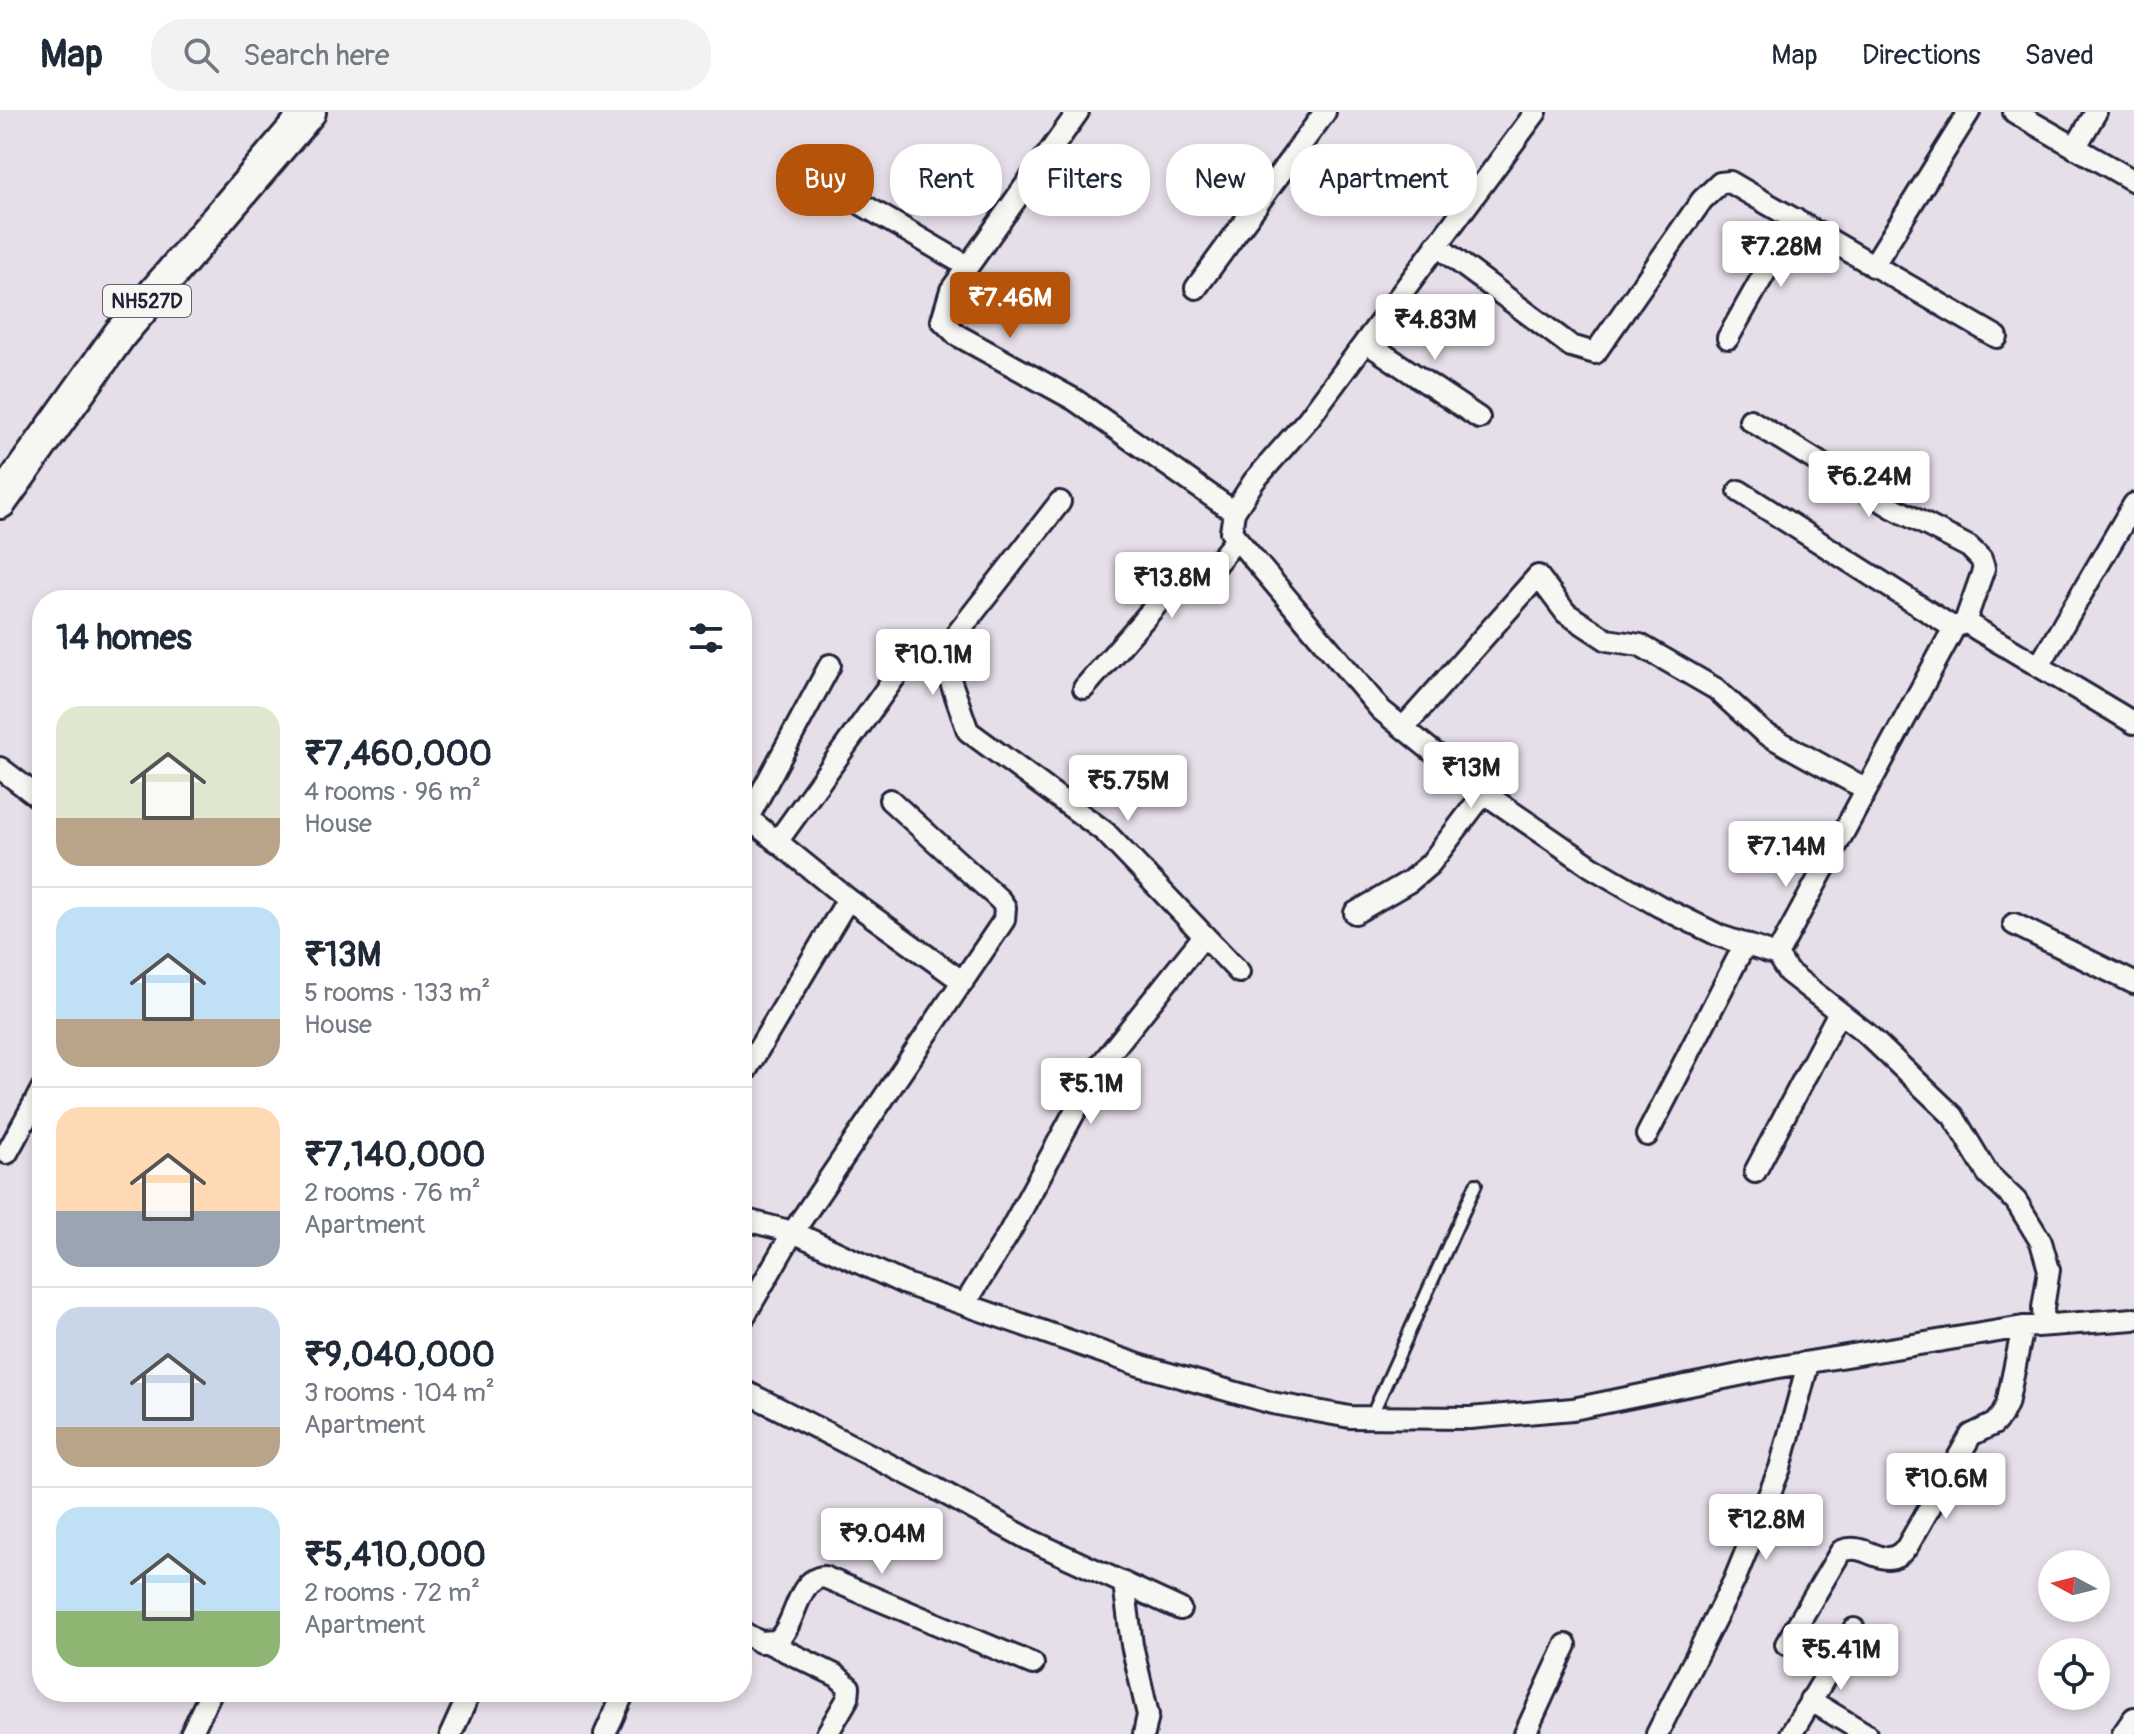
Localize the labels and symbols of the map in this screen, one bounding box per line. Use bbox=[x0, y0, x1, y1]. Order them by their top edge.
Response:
pin: ₹7.28M bbox=[1716, 221, 1846, 289]
pin: ₹7.46M bbox=[945, 272, 1075, 340]
road number: NH527D bbox=[103, 285, 191, 317]
pin: ₹4.83M bbox=[1370, 294, 1500, 362]
pin: ₹6.24M bbox=[1804, 451, 1934, 519]
pin: ₹13.8M bbox=[1107, 552, 1237, 620]
pin: ₹10.1M bbox=[868, 629, 998, 697]
pin: ₹13M bbox=[1424, 742, 1518, 810]
pin: ₹5.75M bbox=[1063, 755, 1193, 823]
pin: ₹7.14M bbox=[1721, 821, 1851, 889]
pin: ₹5.1M bbox=[1035, 1058, 1147, 1126]
pin: ₹10.6M bbox=[1881, 1453, 2011, 1521]
pin: ₹12.8M bbox=[1701, 1494, 1831, 1562]
pin: ₹9.04M bbox=[817, 1508, 947, 1576]
north arrow bbox=[2038, 1550, 2110, 1622]
pin: ₹5.41M bbox=[1776, 1624, 1906, 1692]

